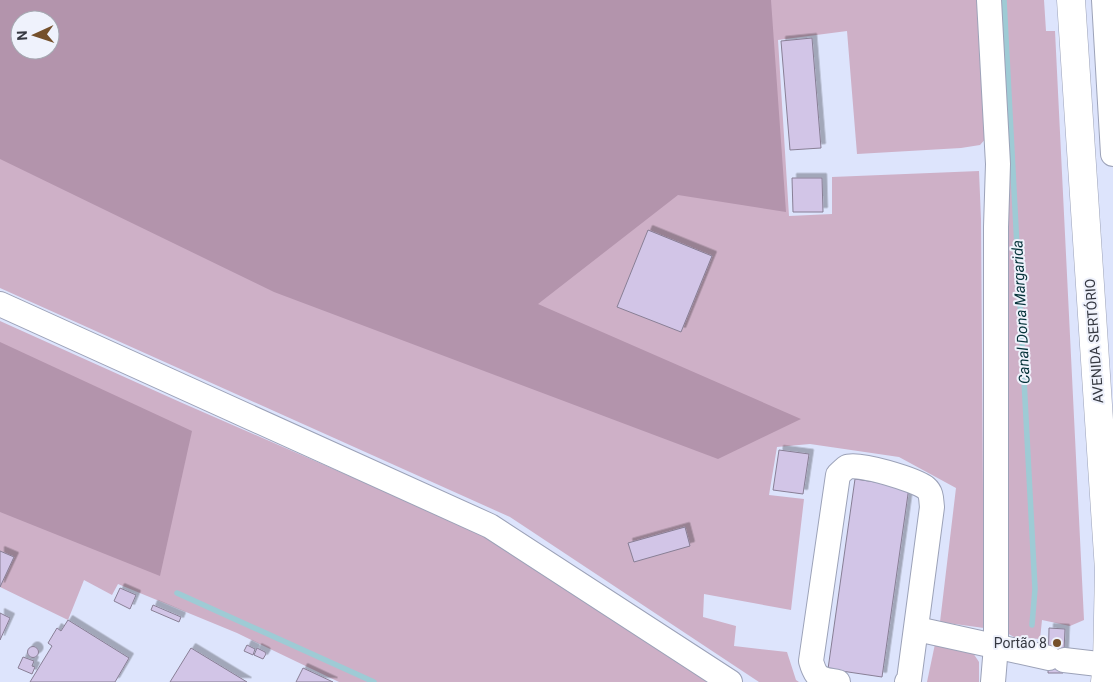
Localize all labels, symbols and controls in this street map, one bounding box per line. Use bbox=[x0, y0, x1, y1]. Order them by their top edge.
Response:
north arrow bbox=[10, 10, 60, 60]
text: N bbox=[14, 30, 30, 41]
water label: Canal Dona Margarida bbox=[1008, 239, 1034, 384]
street label: AVENIDA SERTÓRIO bbox=[1081, 278, 1106, 404]
place label: Portão 8 bbox=[994, 635, 1047, 651]
marker: Portão 8 bbox=[1051, 637, 1063, 649]

